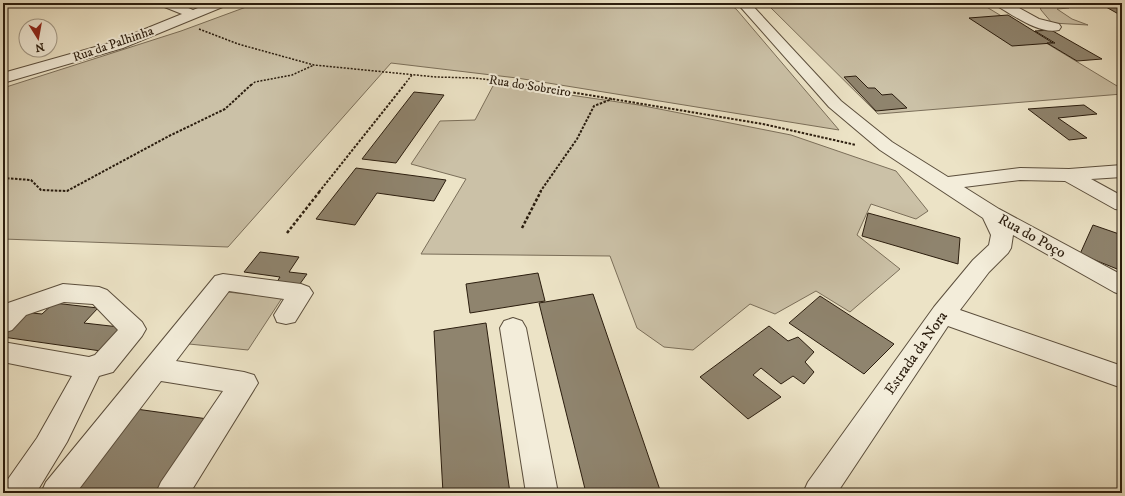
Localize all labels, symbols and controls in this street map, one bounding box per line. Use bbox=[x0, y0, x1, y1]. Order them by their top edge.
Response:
north arrow bbox=[18, 18, 58, 58]
street label: Rua da Palhinha bbox=[71, 23, 156, 65]
text: N bbox=[34, 39, 45, 55]
street label: Rua do Sobreiro bbox=[488, 72, 572, 100]
street label: Rua do Poço bbox=[995, 210, 1069, 262]
street label: Estrada da Nora bbox=[880, 307, 952, 398]

